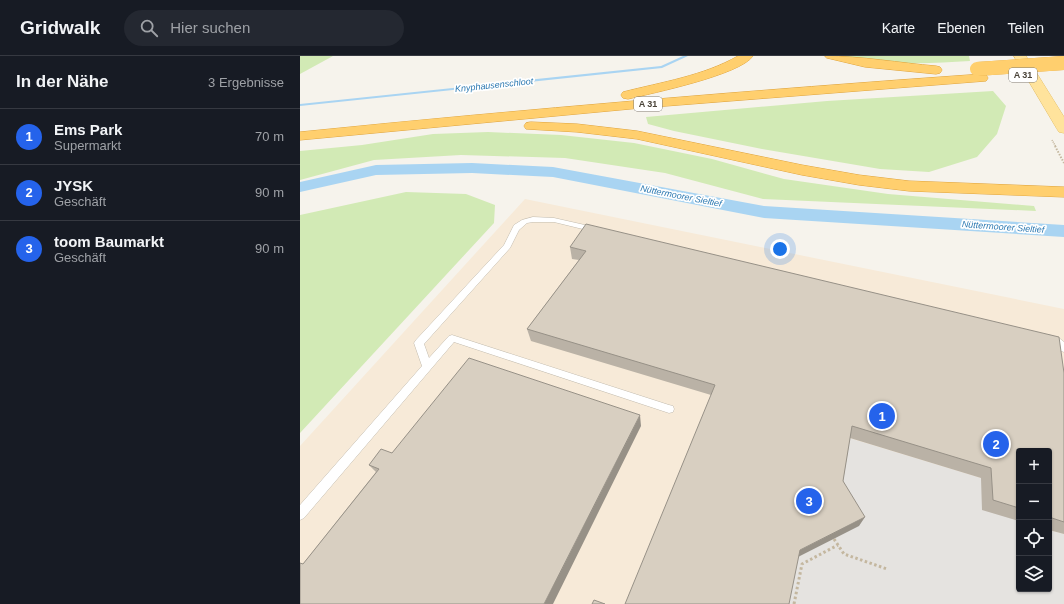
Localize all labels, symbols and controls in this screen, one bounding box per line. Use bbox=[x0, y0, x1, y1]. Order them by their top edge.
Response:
search box bbox=[124, 10, 404, 46]
text: Gridwalk bbox=[20, 17, 100, 38]
icon: search bbox=[138, 17, 160, 39]
text: Hier suchen bbox=[170, 19, 250, 36]
text: Karte bbox=[882, 20, 915, 36]
text: Ebenen bbox=[937, 20, 985, 36]
text: Teilen bbox=[1007, 20, 1044, 36]
road number: A 31 bbox=[1009, 68, 1037, 82]
text: In der Nähe bbox=[16, 72, 109, 91]
text: 3 Ergebnisse bbox=[208, 75, 284, 90]
water label: Knyphausenschloot bbox=[454, 76, 534, 94]
road number: A 31 bbox=[634, 97, 662, 111]
text: Ems Park bbox=[54, 121, 122, 138]
text: 1 bbox=[25, 129, 33, 144]
text: 70 m bbox=[255, 129, 284, 144]
text: Supermarkt bbox=[54, 138, 121, 153]
text: JYSK bbox=[54, 177, 93, 194]
water label: Nüttermoorer Sieltief bbox=[640, 183, 724, 209]
text: 2 bbox=[25, 185, 33, 200]
text: 90 m bbox=[255, 185, 284, 200]
text: Geschäft bbox=[54, 194, 106, 209]
water label: Nüttermoorer Sieltief bbox=[961, 219, 1046, 235]
text: toom Baumarkt bbox=[54, 233, 164, 250]
your location bbox=[770, 239, 790, 259]
text: 3 bbox=[25, 241, 33, 256]
text: 90 m bbox=[255, 241, 284, 256]
text: Geschäft bbox=[54, 250, 106, 265]
pin: 1 bbox=[869, 401, 895, 431]
pin: 2 bbox=[983, 429, 1009, 459]
map controls bbox=[1016, 448, 1052, 592]
button: + bbox=[1016, 448, 1052, 484]
button: − bbox=[1016, 484, 1052, 520]
pin: 3 bbox=[796, 486, 822, 516]
button: locate bbox=[1016, 520, 1052, 556]
button: layers bbox=[1016, 556, 1052, 592]

